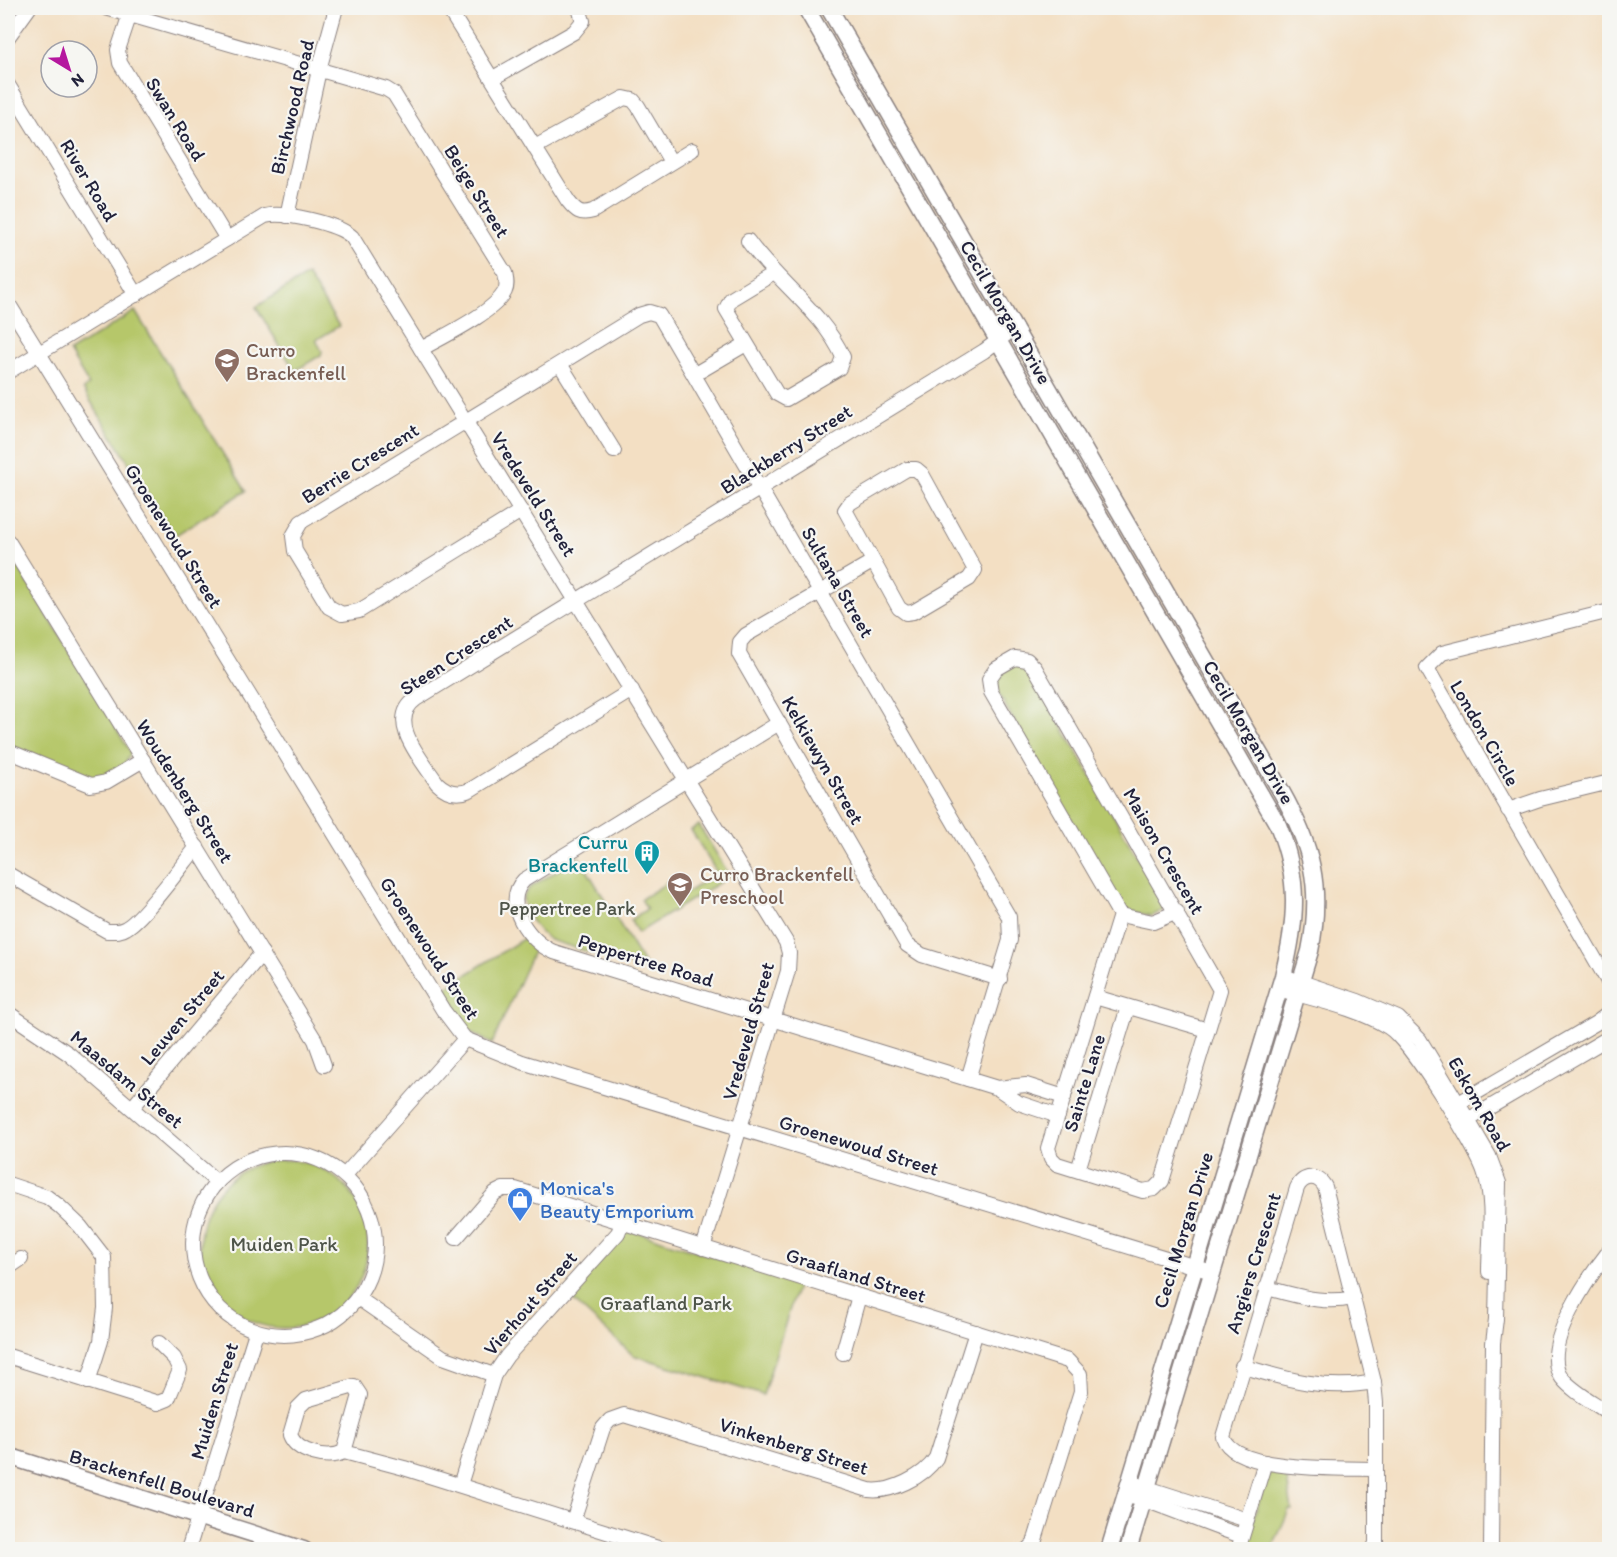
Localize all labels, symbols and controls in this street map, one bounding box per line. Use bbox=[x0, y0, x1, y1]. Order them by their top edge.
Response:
street label: Birchwood Road bbox=[265, 37, 319, 177]
north arrow bbox=[39, 39, 99, 99]
text: N bbox=[68, 70, 88, 91]
street label: Swan Road bbox=[141, 73, 211, 165]
street label: River Road bbox=[55, 134, 123, 226]
street label: Beige Street bbox=[439, 140, 515, 242]
street label: Cecil Morgan Drive bbox=[955, 236, 1057, 388]
place label: Curro Brackenfell bbox=[246, 338, 346, 385]
school or university icon: Curro Brackenfell bbox=[212, 346, 242, 384]
street label: Blackberry Street bbox=[716, 399, 856, 499]
street label: Berrie Crescent bbox=[297, 417, 423, 509]
street label: Vredeveld Street bbox=[486, 427, 582, 561]
street label: Groenewoud Street bbox=[120, 459, 228, 613]
street label: Sultana Street bbox=[797, 522, 879, 642]
street label: Steen Crescent bbox=[395, 610, 517, 700]
street label: Cecil Morgan Drive bbox=[1198, 656, 1300, 808]
street label: London Circle bbox=[1445, 676, 1525, 790]
street label: Kelkiewyn Street bbox=[777, 692, 870, 829]
street label: Woudenberg Street bbox=[131, 715, 239, 868]
street label: Maison Crescent bbox=[1118, 783, 1210, 919]
place label: Curru Brackenfell bbox=[528, 830, 628, 877]
building icon: Curru Brackenfell bbox=[632, 838, 662, 876]
place label: Curro Brackenfell Preschool bbox=[700, 862, 854, 909]
school or university icon: Curro Brackenfell Preschool bbox=[665, 870, 695, 908]
street label: Groenewoud Street bbox=[375, 872, 485, 1024]
park label: Peppertree Park bbox=[499, 896, 636, 920]
street label: Peppertree Road bbox=[575, 928, 717, 992]
street label: Vredeveld Street bbox=[717, 959, 779, 1103]
street label: Leuven Street bbox=[135, 964, 229, 1070]
street label: Maasdam Street bbox=[66, 1025, 188, 1133]
street label: Sainte Lane bbox=[1058, 1031, 1110, 1135]
street label: Eskom Road bbox=[1443, 1052, 1517, 1156]
street label: Groenewoud Street bbox=[776, 1109, 942, 1181]
street label: Cecil Morgan Drive bbox=[1148, 1149, 1218, 1311]
place label: Monica's Beauty Emporium bbox=[540, 1176, 694, 1223]
shop icon: Monica's Beauty Emporium bbox=[505, 1185, 535, 1223]
street label: Angiers Crescent bbox=[1220, 1190, 1286, 1336]
park label: Muiden Park bbox=[230, 1232, 338, 1256]
street label: Graafland Street bbox=[783, 1242, 929, 1308]
street label: Vierhout Street bbox=[478, 1246, 582, 1360]
park label: Graafland Park bbox=[600, 1291, 732, 1315]
street label: Muiden Street bbox=[185, 1339, 243, 1462]
street label: Vinkenberg Street bbox=[717, 1412, 871, 1480]
street label: Brackenfell Boulevard bbox=[67, 1443, 258, 1523]

